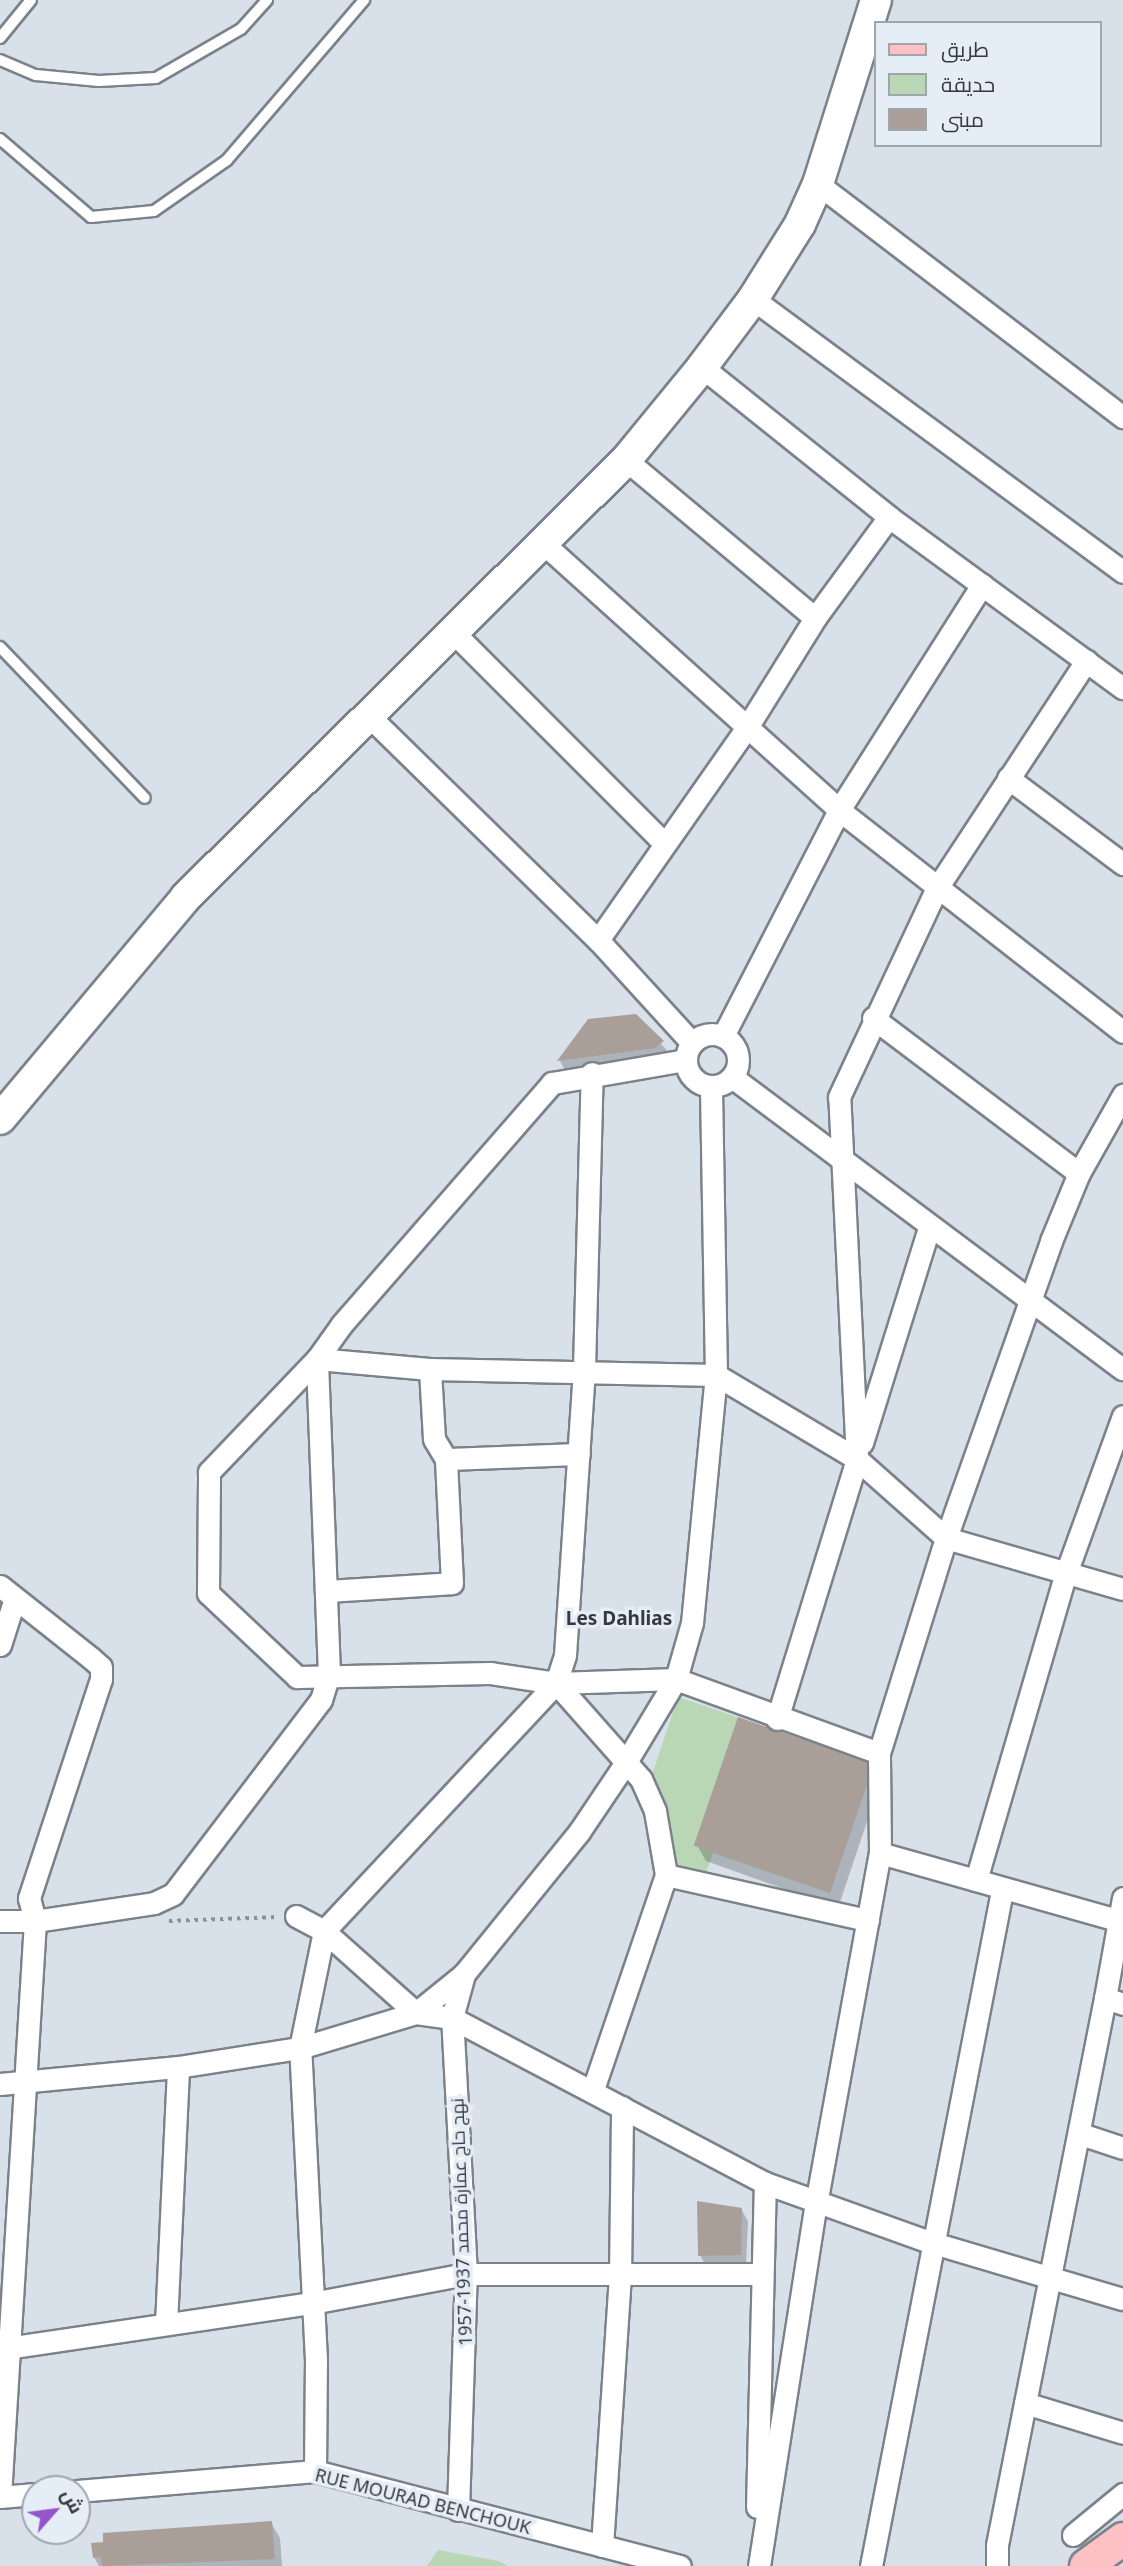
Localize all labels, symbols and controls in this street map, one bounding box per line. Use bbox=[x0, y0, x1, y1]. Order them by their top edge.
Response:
legend bbox=[874, 21, 1102, 147]
text: طريق bbox=[941, 35, 989, 63]
text: حديقة bbox=[941, 70, 995, 98]
text: مبنى bbox=[941, 105, 984, 133]
district label: Les Dahlias bbox=[566, 1608, 672, 1630]
street label: نهج حاج عمارة محمد 1937-1957 bbox=[446, 2098, 476, 2346]
street label: RUE MOURAD BENCHOUK bbox=[313, 2464, 533, 2538]
north arrow bbox=[21, 2475, 91, 2545]
text: ش bbox=[56, 2484, 90, 2518]

